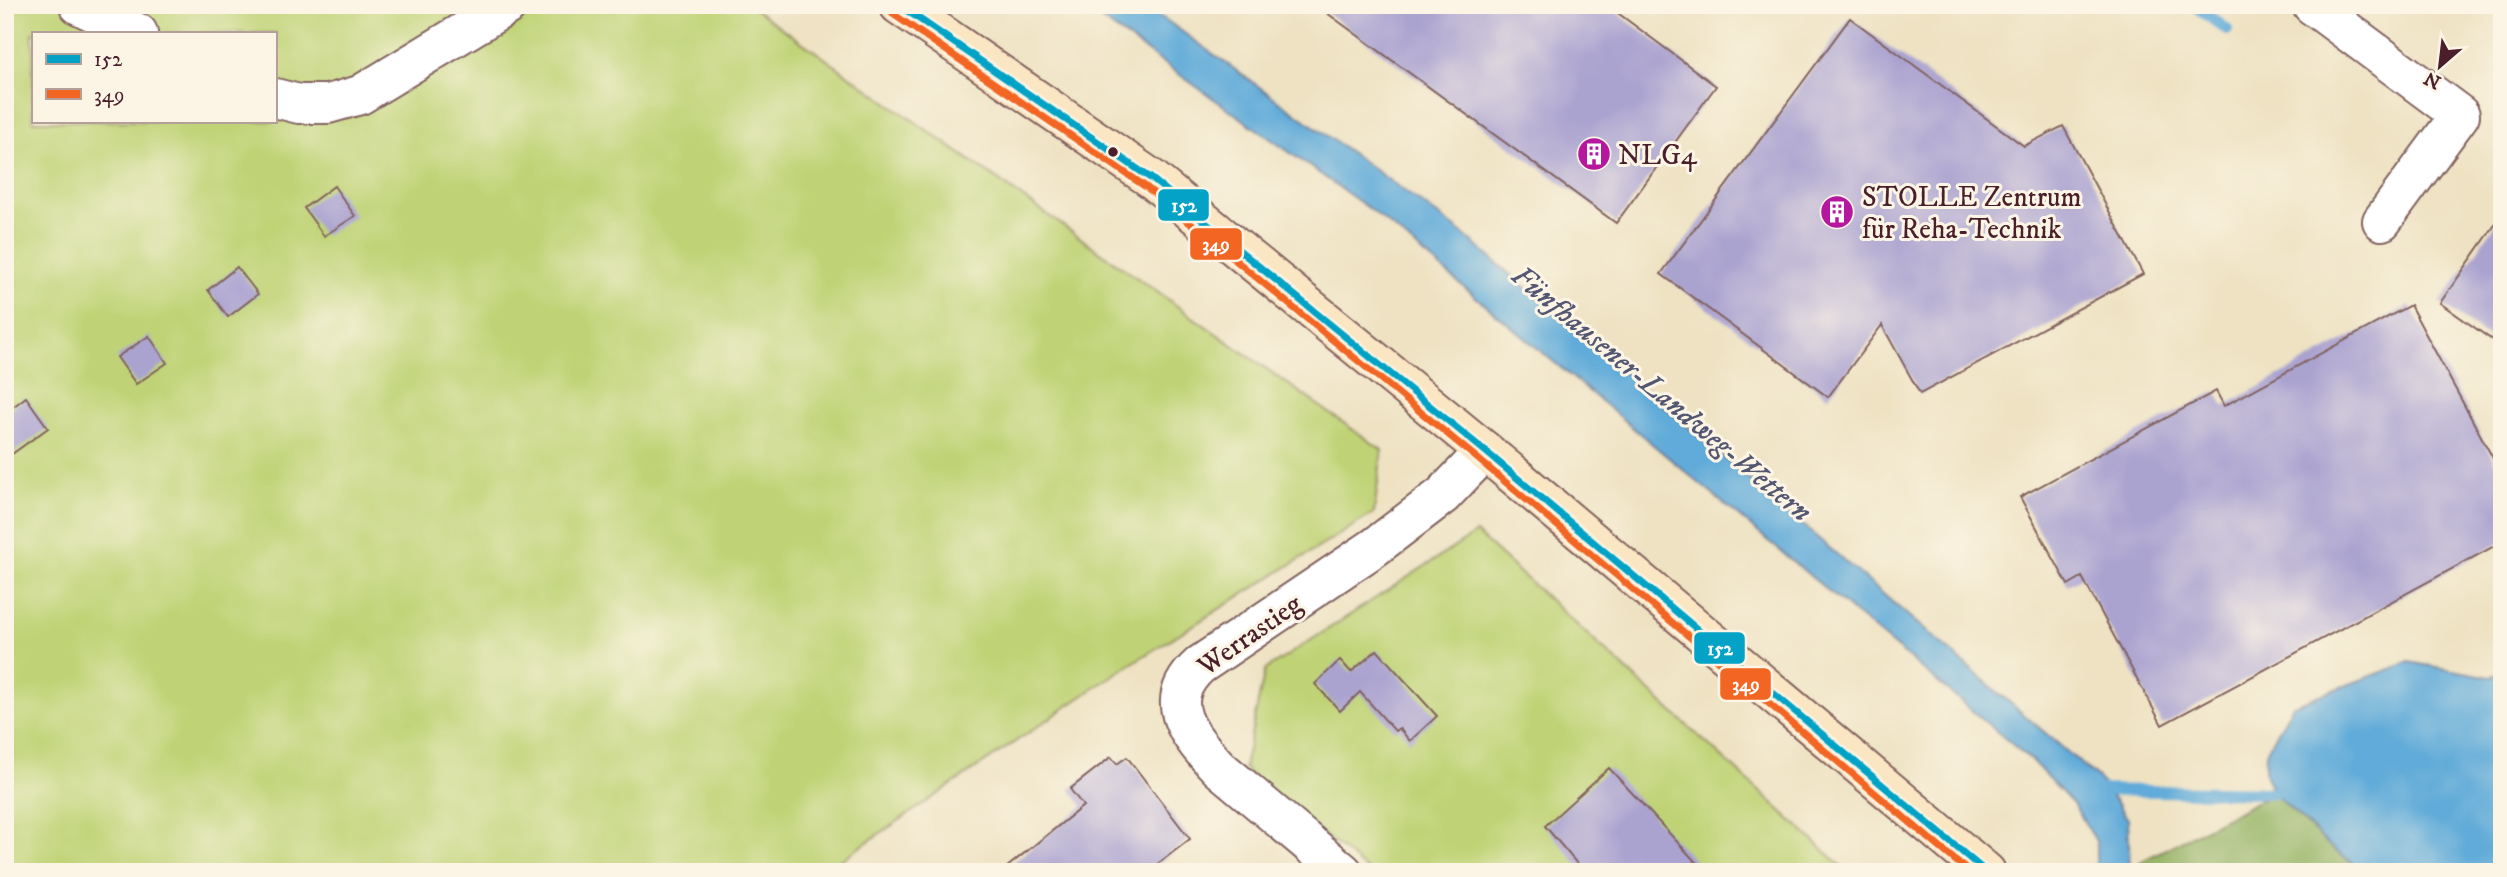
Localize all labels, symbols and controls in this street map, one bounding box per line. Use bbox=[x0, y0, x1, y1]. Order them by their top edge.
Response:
legend bbox=[32, 32, 276, 122]
north arrow bbox=[2406, 32, 2476, 102]
text: 152 bbox=[94, 47, 123, 73]
text: N bbox=[2420, 66, 2445, 94]
text: 349 bbox=[94, 83, 124, 109]
building icon: NLG4 bbox=[1575, 135, 1613, 173]
place label: NLG4 bbox=[1618, 138, 1698, 173]
unlabelled marker bbox=[1106, 145, 1120, 159]
place label: STOLLE Zentrum für Reha-Technik bbox=[1862, 180, 2082, 247]
line badge: 152 bbox=[1157, 188, 1210, 222]
building icon: STOLLE Zentrum für Reha-Technik bbox=[1818, 193, 1856, 231]
text: 152 bbox=[1171, 195, 1197, 218]
line badge: 349 bbox=[1189, 227, 1243, 261]
text: 349 bbox=[1202, 234, 1230, 257]
water label: Fünfhausener-Landweg-Wettern bbox=[1503, 258, 1819, 531]
street label: Werrastieg bbox=[1190, 586, 1309, 684]
line badge: 152 bbox=[1693, 631, 1746, 665]
text: 152 bbox=[1707, 638, 1733, 661]
line badge: 349 bbox=[1719, 667, 1772, 701]
text: 349 bbox=[1732, 674, 1760, 697]

